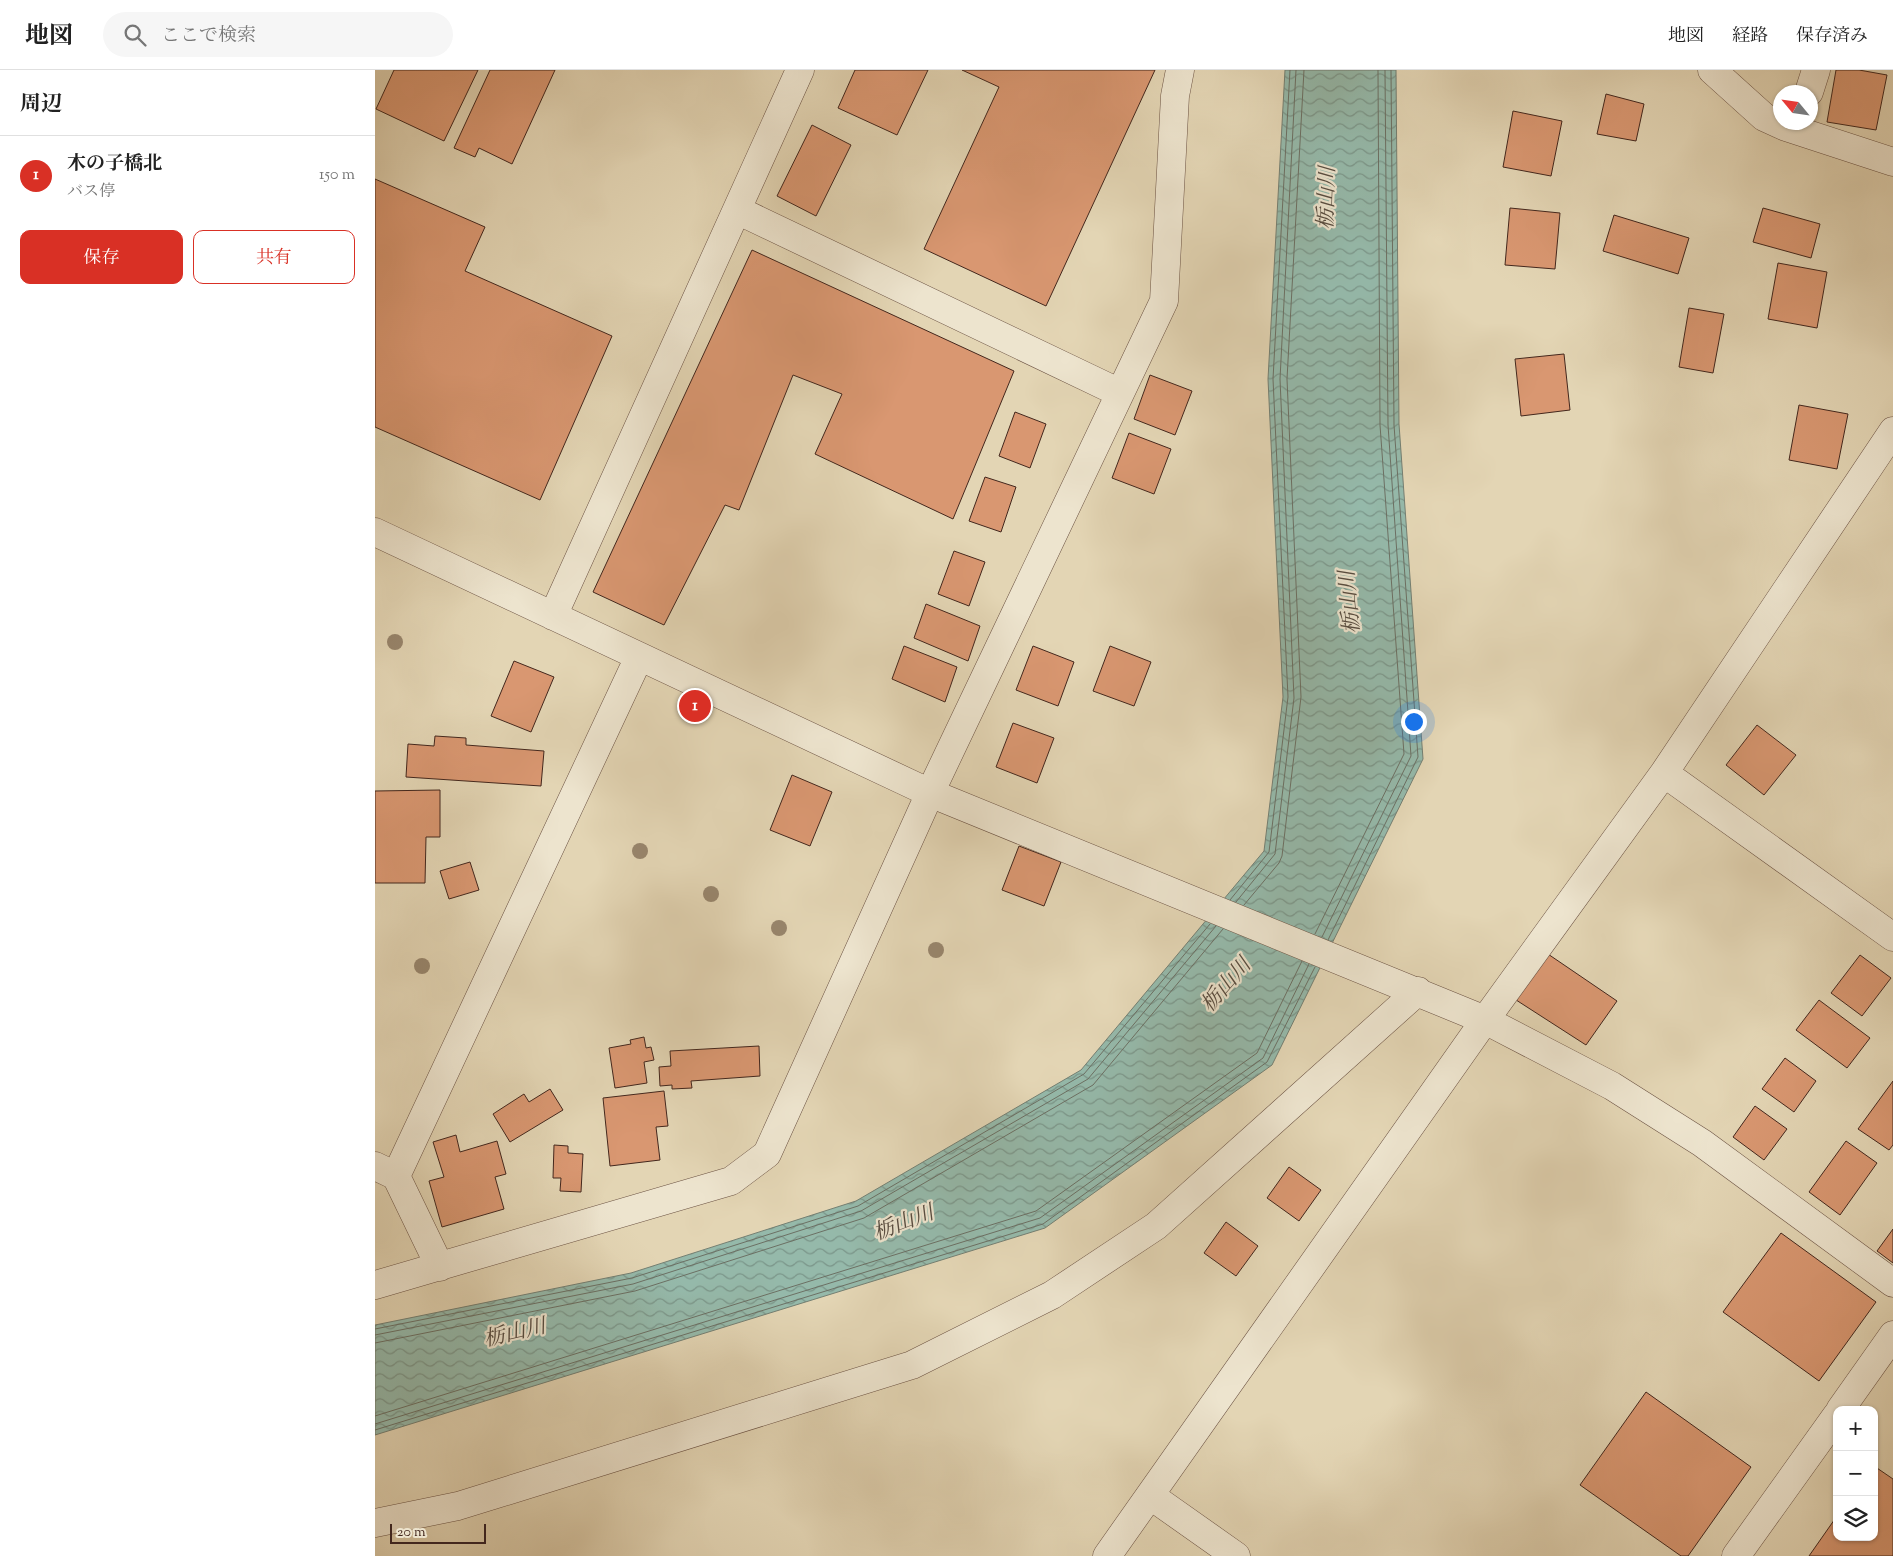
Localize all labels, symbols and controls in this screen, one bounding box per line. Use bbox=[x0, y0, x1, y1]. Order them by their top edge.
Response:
search box bbox=[103, 12, 453, 57]
text: 地図 bbox=[25, 20, 73, 54]
icon: search bbox=[121, 21, 149, 49]
text: ここで検索 bbox=[161, 23, 256, 50]
text: 地図 bbox=[1668, 24, 1704, 50]
text: 経路 bbox=[1732, 24, 1768, 50]
text: 保存済み bbox=[1796, 24, 1868, 50]
north arrow bbox=[1773, 85, 1818, 130]
text: 周辺 bbox=[20, 90, 62, 120]
text: 木の子橋北 bbox=[67, 151, 162, 178]
text: 1 bbox=[33, 164, 39, 187]
text: 150 m bbox=[319, 164, 355, 187]
water label: 栃山川 bbox=[1312, 164, 1344, 230]
text: バス停 bbox=[67, 181, 115, 204]
button: 保存 bbox=[20, 230, 183, 284]
button: 共有 bbox=[193, 230, 355, 284]
water label: 栃山川 bbox=[1333, 567, 1369, 635]
pin: 1 bbox=[679, 687, 711, 725]
your location bbox=[1401, 709, 1427, 735]
water label: 栃山川 bbox=[1195, 951, 1260, 1020]
water label: 栃山川 bbox=[869, 1198, 941, 1249]
water label: 栃山川 bbox=[481, 1312, 551, 1356]
map controls bbox=[1833, 1406, 1878, 1541]
button: + bbox=[1833, 1406, 1878, 1451]
button: − bbox=[1833, 1451, 1878, 1496]
button: layers bbox=[1833, 1496, 1878, 1541]
scale bar bbox=[390, 1521, 486, 1544]
text: 20 m bbox=[397, 1523, 426, 1543]

